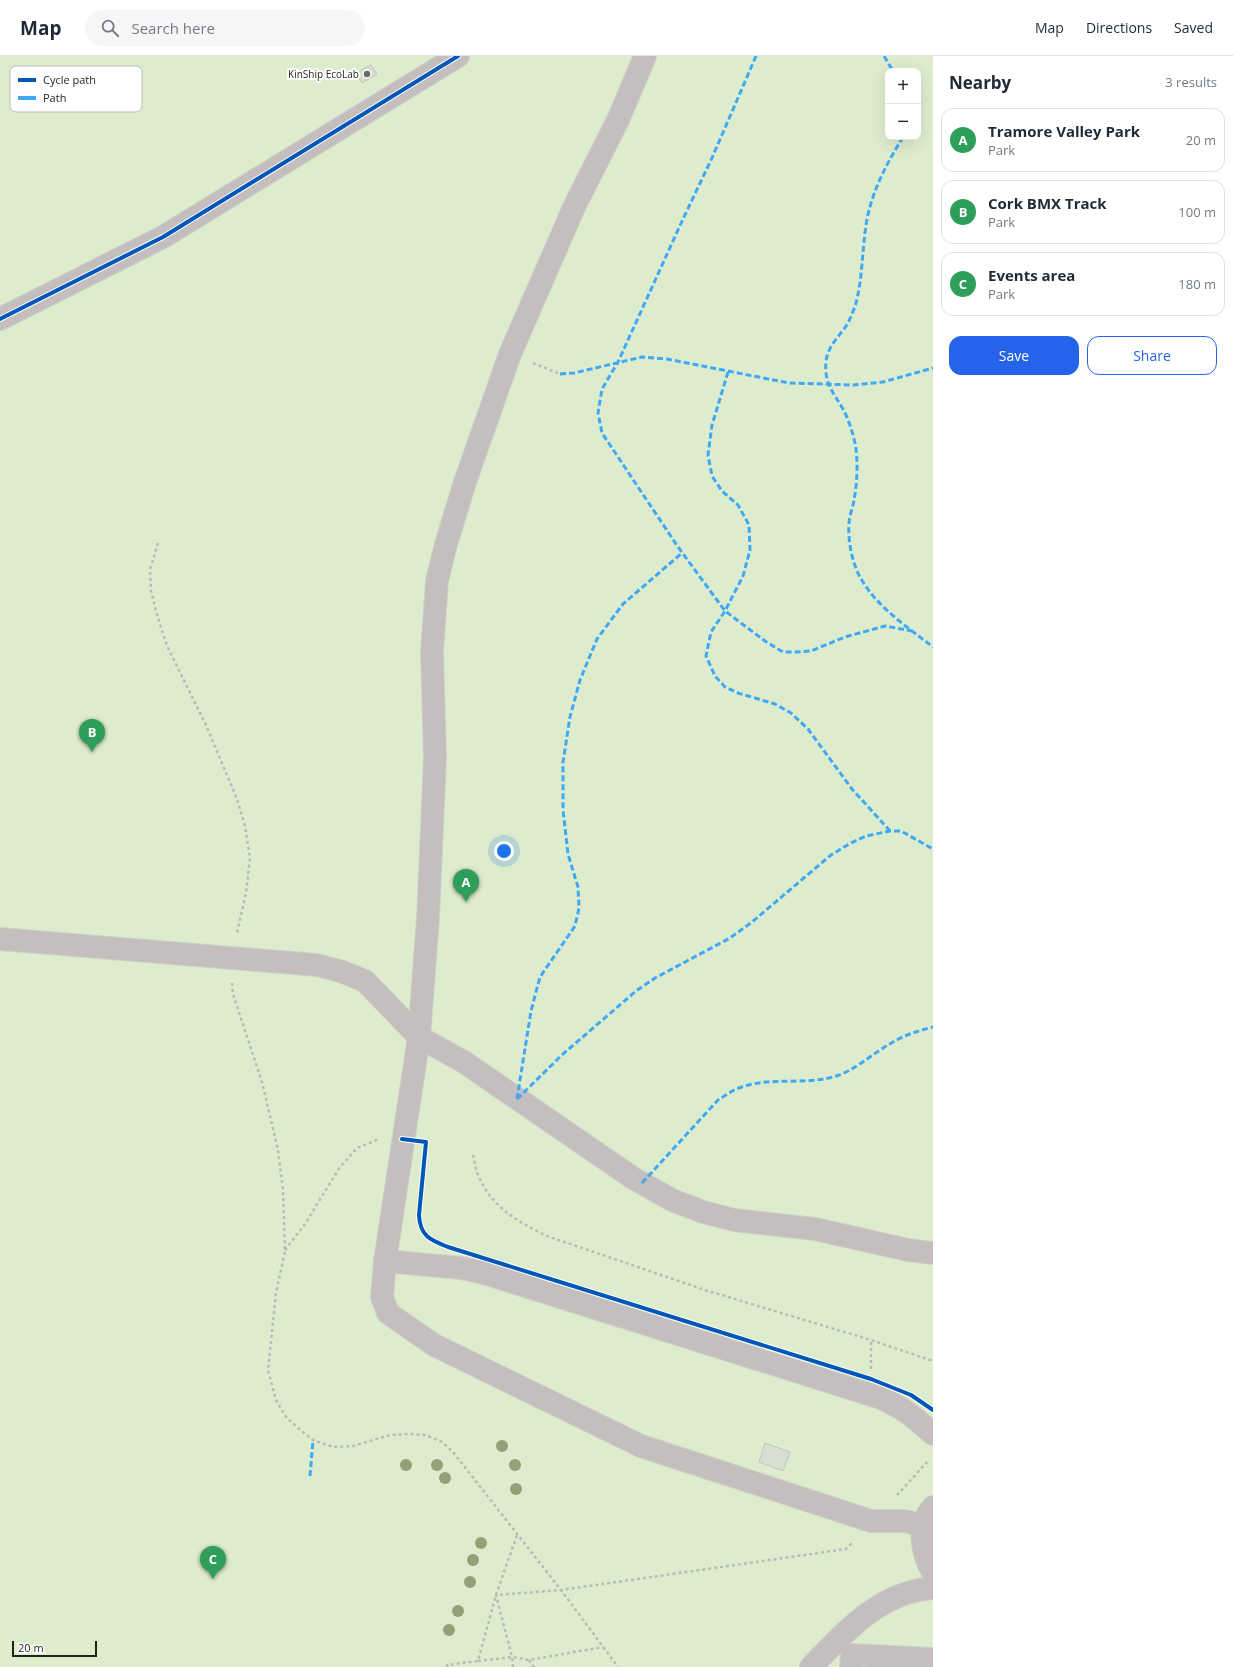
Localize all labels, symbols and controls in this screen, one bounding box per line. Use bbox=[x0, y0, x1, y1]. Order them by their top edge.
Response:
search box bbox=[85, 10, 365, 46]
text: Map bbox=[20, 15, 61, 41]
icon: search bbox=[99, 17, 121, 39]
text: Search here bbox=[131, 18, 215, 38]
text: Map bbox=[1035, 18, 1064, 37]
text: Directions bbox=[1086, 18, 1152, 37]
text: Saved bbox=[1174, 18, 1213, 37]
legend bbox=[10, 66, 142, 112]
place label: KinShip EcoLab bbox=[288, 67, 359, 81]
map controls bbox=[885, 68, 921, 140]
button: + bbox=[885, 68, 921, 104]
marker: KinShip EcoLab bbox=[362, 69, 372, 79]
text: Nearby bbox=[949, 71, 1011, 94]
text: Cycle path bbox=[43, 72, 96, 87]
text: 3 results bbox=[1165, 73, 1217, 91]
text: Path bbox=[43, 90, 66, 105]
button: − bbox=[885, 104, 921, 140]
text: Tramore Valley Park bbox=[988, 121, 1140, 141]
text: A bbox=[959, 131, 967, 149]
text: 20 m bbox=[1186, 131, 1216, 149]
text: Park bbox=[988, 141, 1015, 159]
text: Cork BMX Track bbox=[988, 193, 1107, 213]
text: B bbox=[959, 203, 967, 221]
text: 100 m bbox=[1178, 203, 1216, 221]
text: Park bbox=[988, 213, 1015, 231]
text: Events area bbox=[988, 265, 1075, 285]
text: C bbox=[959, 275, 967, 293]
text: 180 m bbox=[1178, 275, 1216, 293]
text: Park bbox=[988, 285, 1015, 303]
button: Save bbox=[949, 336, 1079, 375]
button: Share bbox=[1087, 336, 1217, 375]
pin: B bbox=[79, 719, 105, 752]
your location bbox=[494, 841, 514, 861]
pin: A bbox=[453, 869, 479, 902]
pin: C bbox=[200, 1546, 226, 1579]
scale bar bbox=[12, 1639, 97, 1658]
text: 20 m bbox=[18, 1640, 44, 1655]

